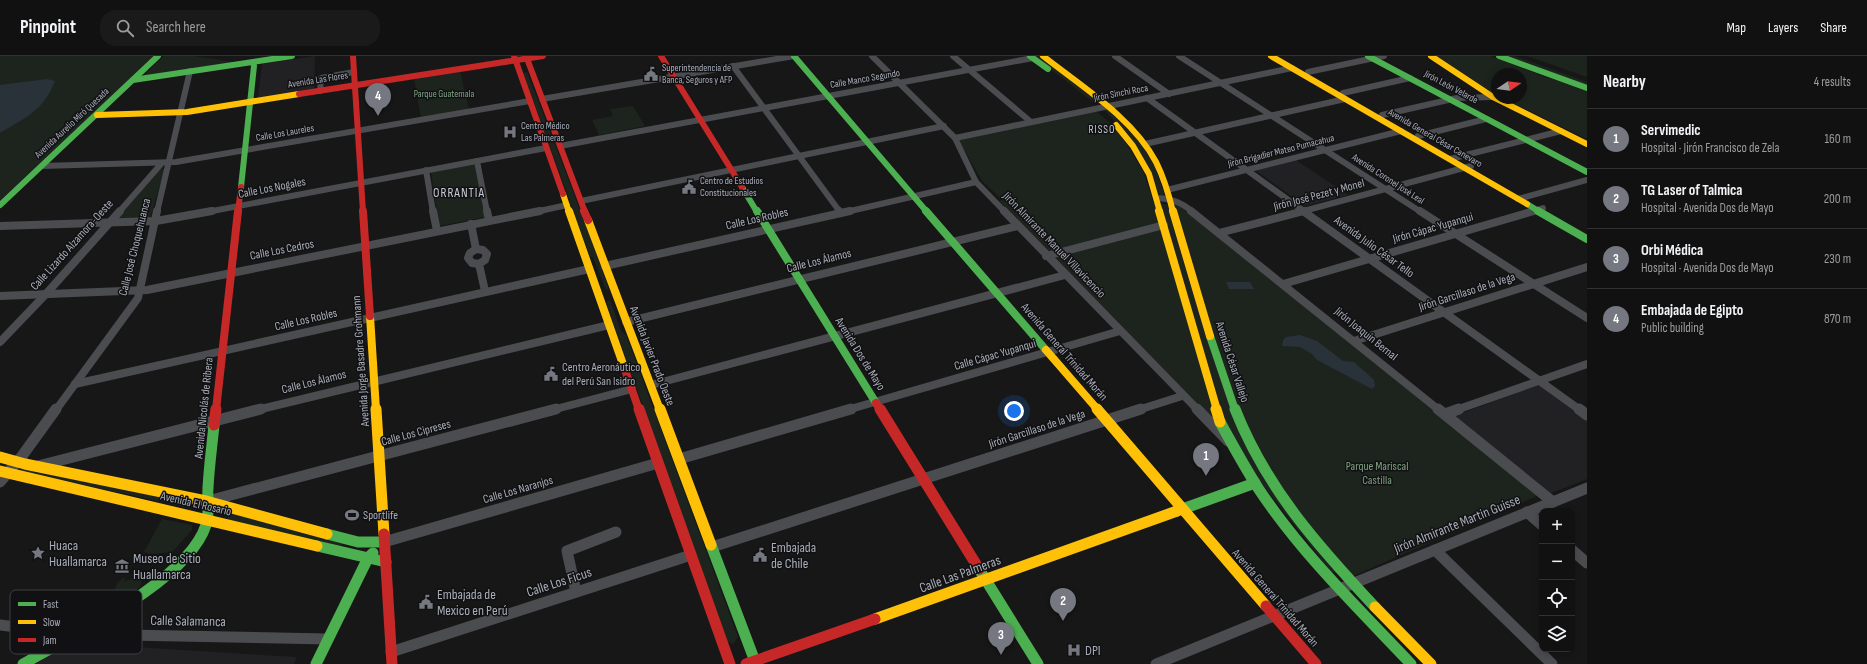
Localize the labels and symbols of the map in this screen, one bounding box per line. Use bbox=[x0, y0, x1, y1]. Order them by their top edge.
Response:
place label: Superintendencia de Banca, Seguros y AFP bbox=[662, 62, 732, 86]
public building icon: Superintendencia de Banca, Seguros y AFP bbox=[643, 66, 659, 82]
street label: Calle Manco Segundo bbox=[829, 67, 901, 91]
street label: Jirón León Velarde bbox=[1421, 67, 1480, 106]
north arrow bbox=[1491, 68, 1527, 104]
street label: Avenida Las Flores bbox=[286, 69, 349, 91]
street label: Jirón Sinchi Roca bbox=[1092, 82, 1149, 104]
pin: 4 bbox=[365, 83, 391, 116]
street label: Avenida Aurelio Miró Quesada bbox=[32, 85, 112, 161]
park label: Parque Guatemala bbox=[414, 88, 474, 100]
street label: Avenida General César Canevaro bbox=[1385, 106, 1484, 170]
place label: Centro Médico Las Palmeras bbox=[521, 120, 570, 144]
street label: Calle Los Laureles bbox=[255, 122, 315, 144]
district label: RISSO bbox=[1089, 123, 1115, 136]
hospital icon: Centro Médico Las Palmeras bbox=[502, 124, 518, 140]
street label: Jirón Brigadier Mateo Pumacahua bbox=[1226, 132, 1336, 170]
street label: Avenida Coronel José Leal bbox=[1349, 151, 1427, 207]
street label: Calle Los Nogales bbox=[237, 174, 307, 202]
place label: Centro de Estudios Constitucionales bbox=[700, 175, 764, 199]
street label: Jirón José Pezet y Monel bbox=[1271, 176, 1366, 215]
public building icon: Centro de Estudios Constitucionales bbox=[681, 179, 697, 195]
district label: ORRANTIA bbox=[433, 185, 485, 201]
street label: Jirón Almirante Manuel Villavicencio bbox=[999, 188, 1109, 301]
street label: Calle Lizardo Alzamora-Oeste bbox=[27, 196, 117, 294]
street label: Calle José Choquehuanca bbox=[116, 196, 154, 297]
street label: Calle Los Robles bbox=[724, 205, 790, 233]
street label: Jirón Cápac Yupanqui bbox=[1390, 209, 1475, 247]
street label: Avenida Julio César Tello bbox=[1330, 212, 1417, 281]
street label: Calle Los Cedros bbox=[249, 236, 315, 264]
street label: Calle Los Álamos bbox=[785, 246, 853, 276]
street label: Jirón Garcillaso de la Vega bbox=[1416, 269, 1518, 315]
street label: Avenida Jorge Basadre Grohmann bbox=[349, 295, 373, 428]
street label: Avenida General Trinidad Morán bbox=[1017, 299, 1111, 404]
street label: Avenida Javier Prado Oeste bbox=[626, 303, 678, 408]
street label: Jirón Joaquín Bernal bbox=[1331, 303, 1401, 364]
street label: Calle Los Robles bbox=[273, 306, 339, 334]
street label: Avenida Dos de Mayo bbox=[831, 314, 888, 393]
street label: Avenida César Vallejo bbox=[1212, 319, 1252, 404]
street label: Calle Cápac Yupanqui bbox=[952, 336, 1038, 374]
street label: Avenida Nicolás de Ribera bbox=[191, 356, 217, 460]
place label: Centro Aeronáutico del Perú San Isidro bbox=[562, 360, 640, 389]
public building icon: Centro Aeronáutico del Perú San Isidro bbox=[543, 366, 559, 382]
street label: Calle Los Álamos bbox=[280, 367, 348, 397]
your location bbox=[1004, 401, 1024, 421]
street label: Jirón Garcillaso de la Vega bbox=[986, 406, 1088, 452]
street label: Calle Los Cipreses bbox=[380, 417, 452, 449]
pin: 1 bbox=[1193, 443, 1219, 476]
park label: Parque Mariscal Castilla bbox=[1346, 459, 1408, 488]
street label: Calle Los Naranjos bbox=[481, 473, 555, 507]
street label: Avenida El Rosario bbox=[158, 488, 233, 519]
street label: Jirón Almirante Martin Guisse bbox=[1390, 491, 1523, 558]
sports icon: Sportlife bbox=[344, 507, 360, 523]
place label: Sportlife bbox=[363, 508, 398, 523]
place label: Huaca Huallamarca bbox=[49, 537, 107, 570]
place label: Embajada de Chile bbox=[771, 539, 816, 572]
place icon: Huaca Huallamarca bbox=[30, 545, 46, 561]
street label: Avenida General Trinidad Morán bbox=[1228, 545, 1322, 650]
public building icon: Embajada de Chile bbox=[752, 547, 768, 563]
place label: Museo de Sitio Huallamarca bbox=[133, 550, 201, 583]
street label: Calle Las Palmeras bbox=[917, 551, 1003, 597]
museum icon: Museo de Sitio Huallamarca bbox=[114, 558, 130, 574]
street label: Calle Los Ficus bbox=[524, 563, 594, 601]
place label: Embajada de Mexico en Perú bbox=[437, 586, 508, 619]
pin: 2 bbox=[1050, 588, 1076, 621]
legend bbox=[10, 590, 142, 654]
public building icon: Embajada de Mexico en Perú bbox=[418, 594, 434, 610]
text: Fast bbox=[43, 598, 59, 611]
street label: Calle Salamanca bbox=[150, 612, 226, 630]
text: Slow bbox=[43, 616, 60, 629]
pin: 3 bbox=[988, 622, 1014, 655]
text: Jam bbox=[42, 634, 57, 647]
hospital icon: DPI bbox=[1066, 642, 1082, 658]
place label: DPI bbox=[1085, 642, 1101, 659]

